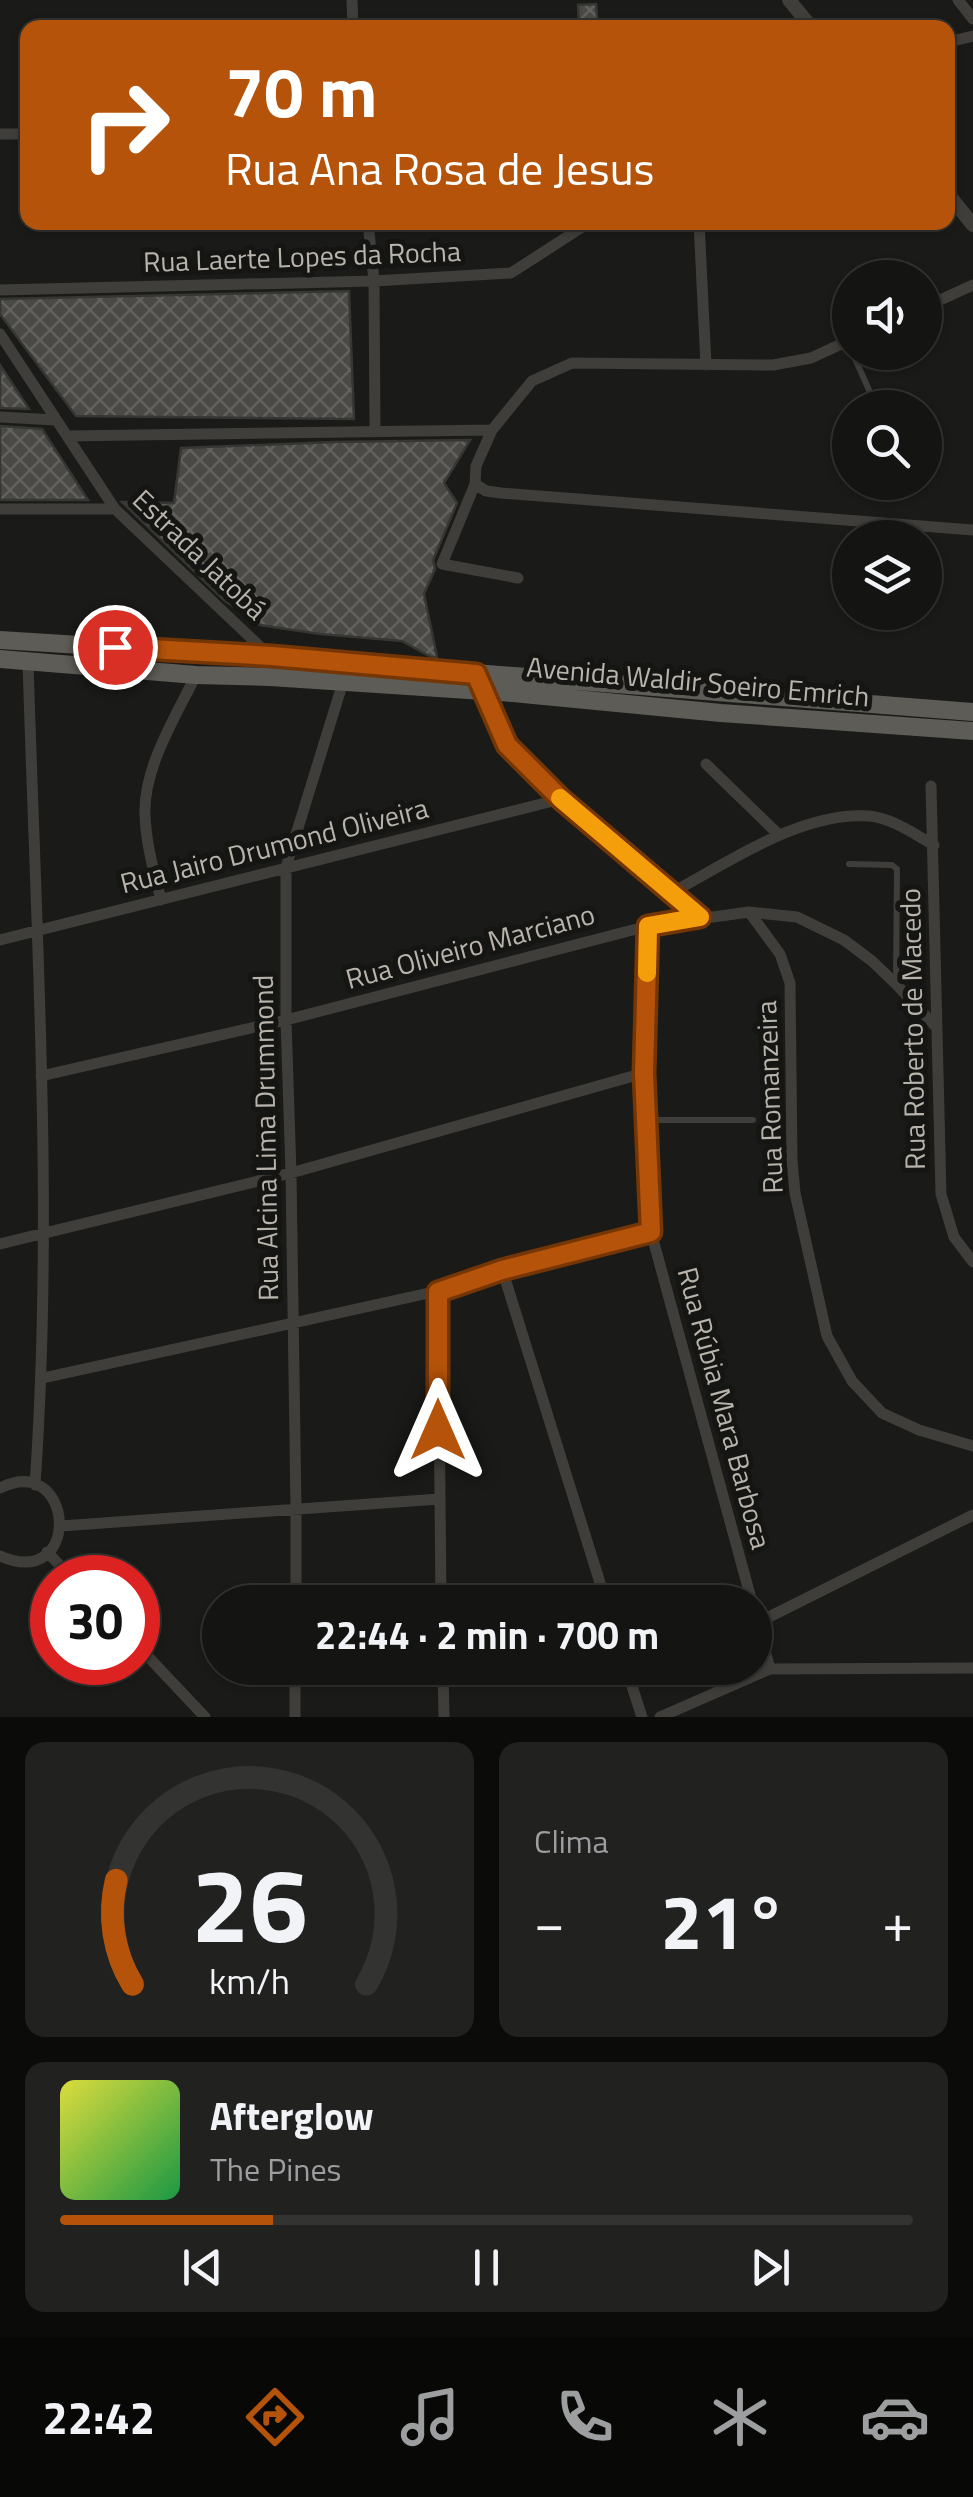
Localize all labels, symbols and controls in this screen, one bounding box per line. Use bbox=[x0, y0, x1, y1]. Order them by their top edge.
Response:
text: 70 m bbox=[225, 38, 378, 144]
icon: right bbox=[60, 60, 190, 190]
text: Rua Ana Rosa de Jesus bbox=[225, 134, 654, 202]
street label: Rua Laerte Lopes da Rocha bbox=[142, 229, 462, 283]
map controls bbox=[832, 260, 942, 630]
button: sound bbox=[832, 260, 942, 370]
button: search bbox=[832, 390, 942, 500]
street label: Estrada Jatobá bbox=[123, 479, 277, 629]
button: layers bbox=[832, 520, 942, 630]
pin bbox=[73, 605, 158, 690]
icon: arrive bbox=[88, 620, 143, 675]
street label: Avenida Waldir Soeiro Emrich bbox=[525, 645, 871, 717]
street label: Rua Jairo Drumond Oliveira bbox=[116, 786, 432, 904]
street label: Rua Roberto de Macedo bbox=[888, 888, 936, 1170]
street label: Rua Oliveiro Marciano bbox=[341, 892, 599, 1000]
street label: Rua Alcina Lima Drummond bbox=[241, 975, 289, 1301]
street label: Rua Romanzeira bbox=[744, 1000, 794, 1194]
street label: Rua Rúbia Mara Barbosa bbox=[667, 1262, 783, 1554]
position arrow bbox=[386, 1378, 490, 1482]
speed limit sign: 30 bbox=[30, 1555, 160, 1685]
text: 22:44 · 2 min · 700 m bbox=[315, 1606, 659, 1664]
text: Clima bbox=[534, 1817, 609, 1865]
text: 26 bbox=[191, 1824, 308, 1982]
text: 21° bbox=[660, 1864, 787, 1978]
text: − bbox=[534, 1880, 565, 1963]
text: + bbox=[882, 1880, 913, 1963]
text: km/h bbox=[209, 1953, 290, 2008]
text: Afterglow bbox=[210, 2087, 374, 2145]
text: The Pines bbox=[210, 2145, 341, 2193]
icon: previous bbox=[175, 2240, 230, 2295]
icon: pause bbox=[459, 2240, 514, 2295]
icon: next bbox=[743, 2240, 798, 2295]
icon: directions bbox=[240, 2382, 310, 2452]
icon: music bbox=[395, 2382, 465, 2452]
icon: phone bbox=[550, 2382, 620, 2452]
icon: climate bbox=[705, 2382, 775, 2452]
icon: car bbox=[860, 2382, 930, 2452]
text: 22:42 bbox=[43, 2383, 155, 2451]

